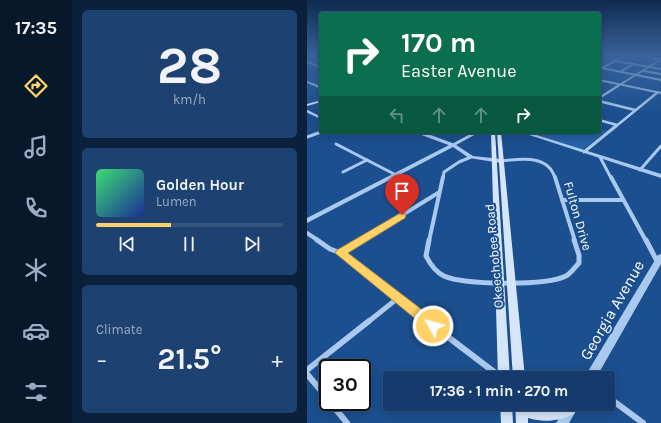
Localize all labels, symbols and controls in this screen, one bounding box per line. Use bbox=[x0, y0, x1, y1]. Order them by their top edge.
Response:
text: 17:35 bbox=[15, 17, 57, 39]
text: 170 m bbox=[401, 26, 476, 59]
icon: right bbox=[335, 28, 387, 80]
text: 28 bbox=[157, 35, 222, 96]
text: Easter Avenue bbox=[401, 60, 517, 82]
icon: directions bbox=[22, 72, 50, 100]
text: km/h bbox=[173, 92, 206, 107]
icon: left bbox=[386, 104, 408, 126]
icon: ahead bbox=[428, 104, 450, 126]
icon: ahead bbox=[470, 104, 492, 126]
icon: right bbox=[512, 104, 534, 126]
icon: music bbox=[22, 133, 50, 161]
pin bbox=[385, 174, 419, 215]
text: Golden Hour bbox=[156, 176, 244, 194]
icon: arrive bbox=[391, 180, 413, 202]
street label: Fulton Drive bbox=[561, 180, 595, 253]
icon: phone bbox=[22, 194, 50, 222]
text: Lumen bbox=[156, 194, 197, 209]
street label: Okeechobee Road bbox=[482, 203, 506, 309]
icon: previous bbox=[116, 233, 138, 255]
icon: pause bbox=[178, 233, 200, 255]
icon: next bbox=[241, 233, 263, 255]
icon: climate bbox=[22, 256, 50, 284]
street label: Georgia Avenue bbox=[576, 257, 648, 363]
position arrow bbox=[412, 305, 454, 347]
icon: car bbox=[22, 317, 50, 345]
text: Climate bbox=[96, 322, 142, 337]
text: 21.5° bbox=[157, 341, 222, 377]
text: − bbox=[96, 347, 108, 373]
text: + bbox=[271, 347, 283, 373]
speed limit sign: 30 bbox=[319, 359, 371, 411]
icon: filters bbox=[22, 378, 50, 406]
text: 17:36 · 1 min · 270 m bbox=[430, 382, 568, 400]

